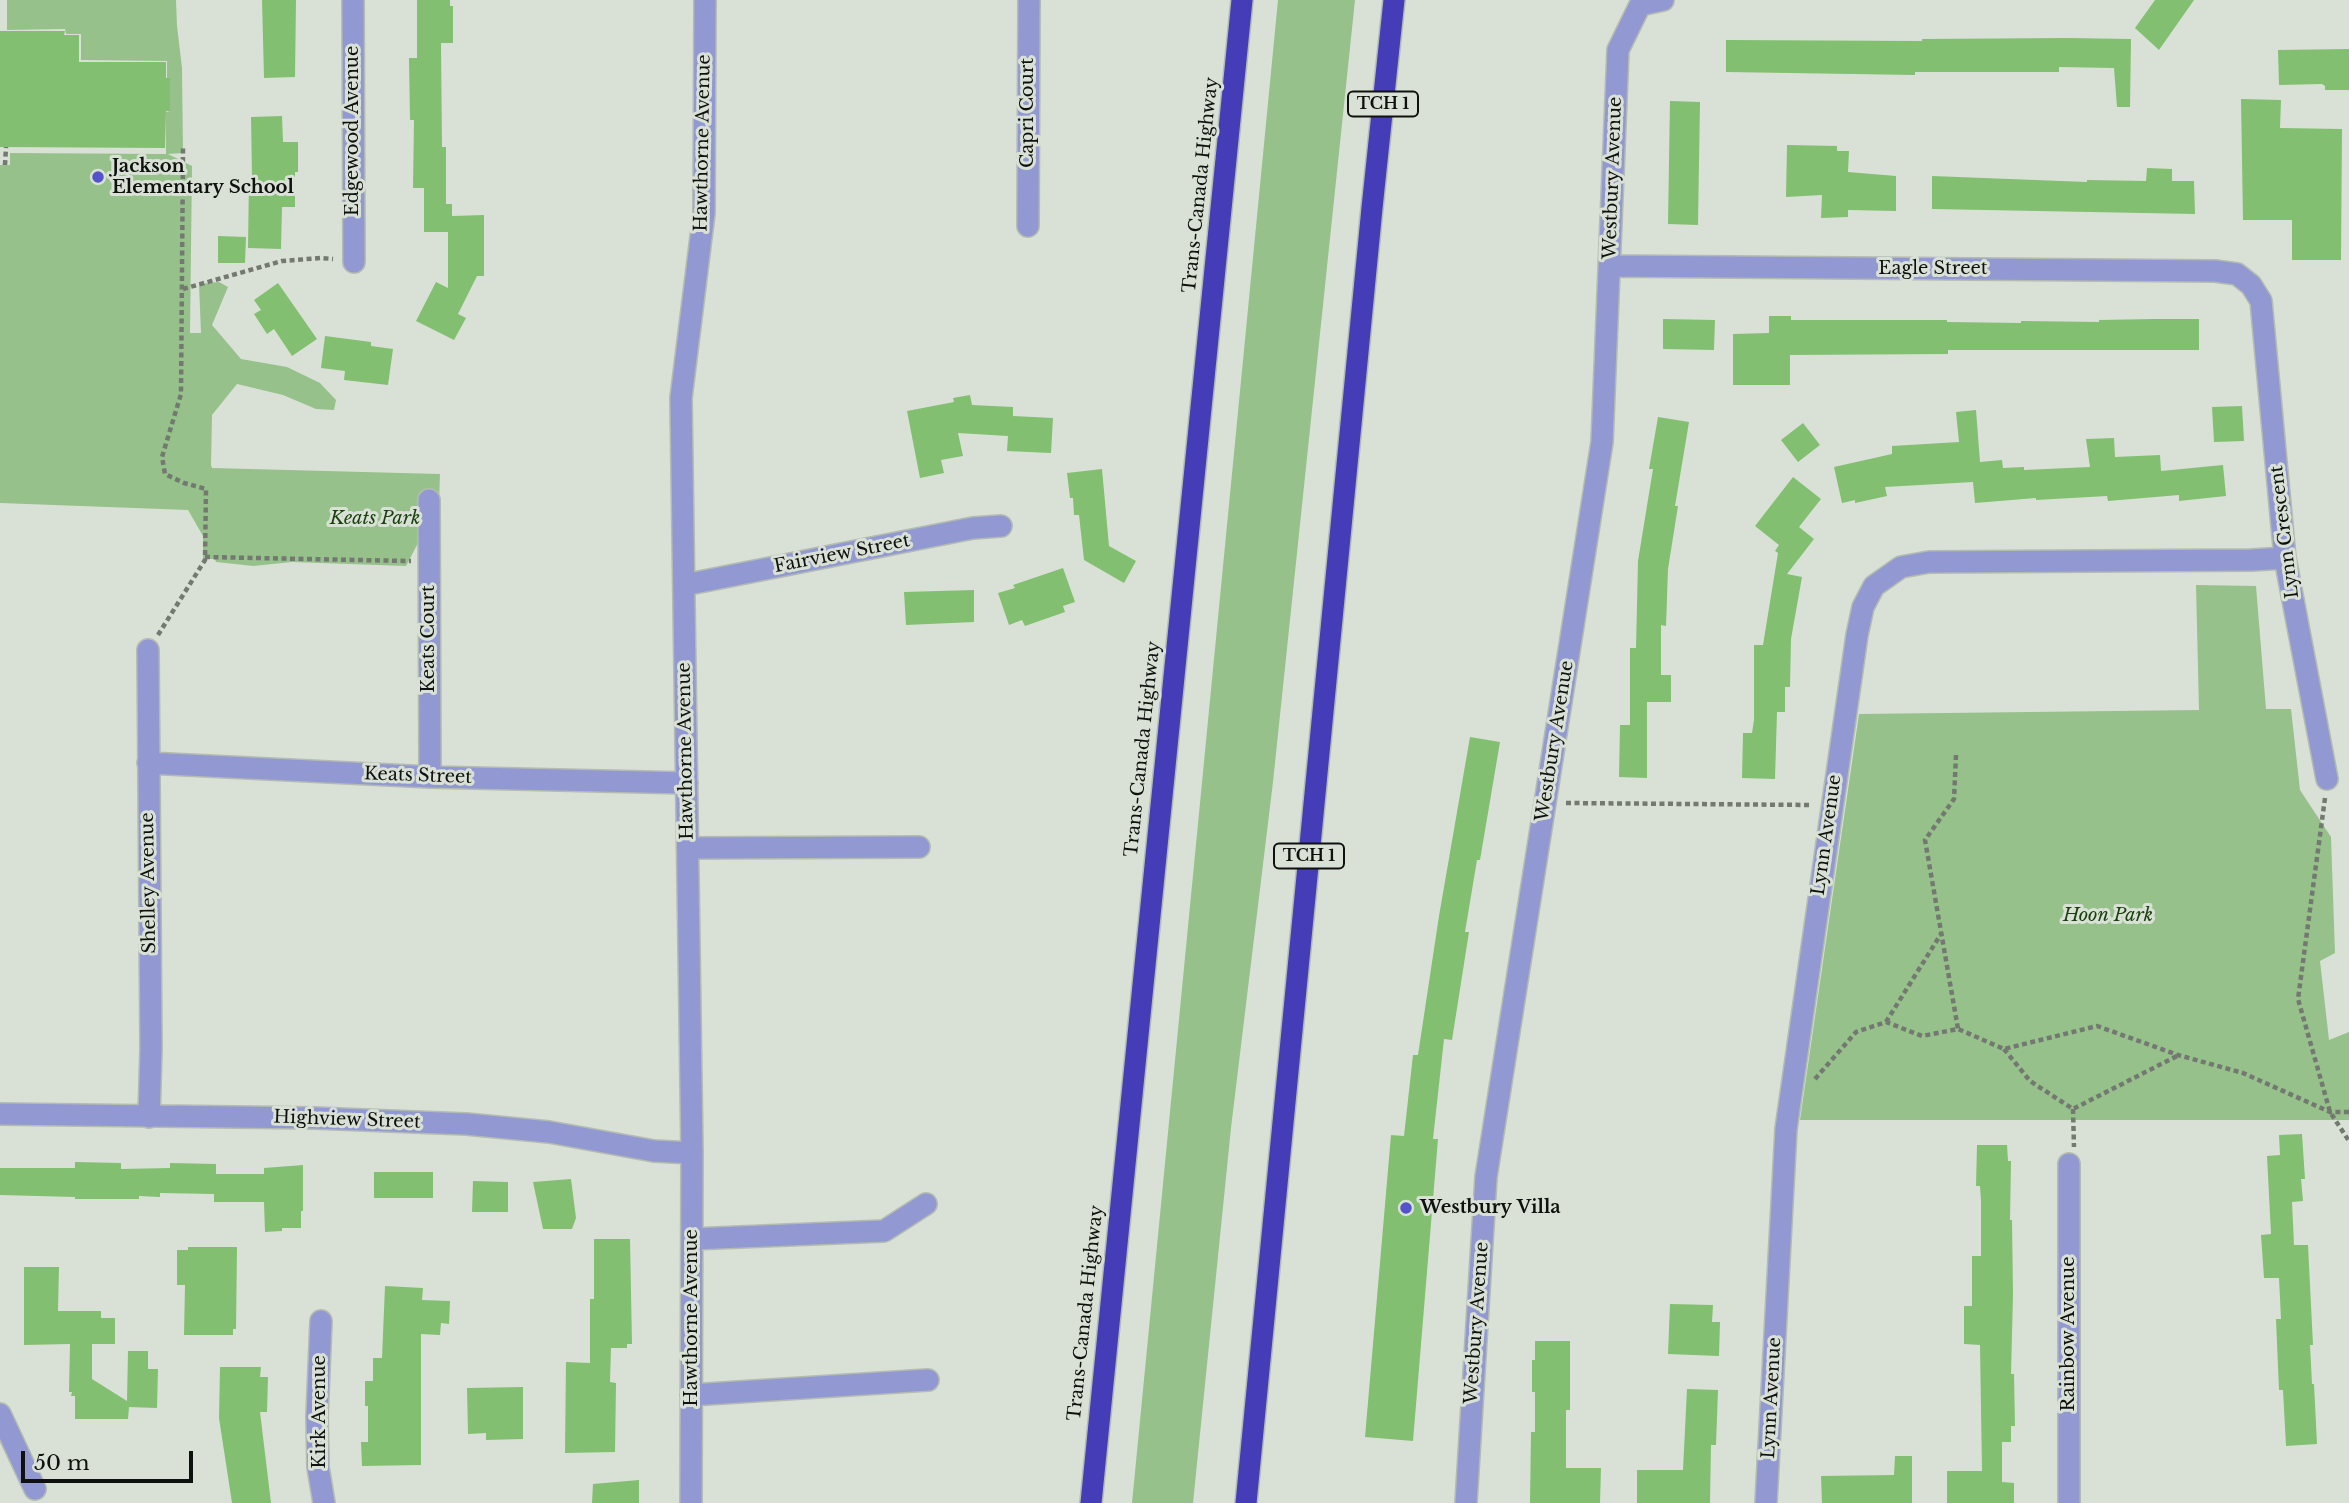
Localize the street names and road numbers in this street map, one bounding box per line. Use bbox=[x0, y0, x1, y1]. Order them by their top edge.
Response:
street label: Edgewood Avenue bbox=[342, 46, 364, 216]
street label: Hawthorne Avenue bbox=[691, 54, 715, 232]
street label: Capri Court bbox=[1017, 58, 1039, 168]
street label: Trans-Canada Highway bbox=[1179, 76, 1223, 294]
road number: TCH 1 bbox=[1348, 92, 1418, 116]
street label: Westbury Avenue bbox=[1599, 96, 1627, 260]
street label: Eagle Street bbox=[1878, 258, 1988, 280]
street label: Lynn Crescent bbox=[2266, 464, 2304, 600]
street label: Fairview Street bbox=[772, 530, 912, 578]
street label: Keats Court bbox=[418, 585, 440, 693]
street label: Trans-Canada Highway bbox=[1121, 640, 1165, 858]
street label: Westbury Avenue bbox=[1532, 659, 1578, 823]
street label: Hawthorne Avenue bbox=[674, 662, 698, 840]
street label: Keats Street bbox=[364, 763, 472, 789]
street label: Lynn Avenue bbox=[1808, 773, 1846, 897]
street label: Shelley Avenue bbox=[137, 812, 161, 954]
road number: TCH 1 bbox=[1274, 844, 1344, 869]
street label: Highview Street bbox=[273, 1107, 421, 1133]
street label: Trans-Canada Highway bbox=[1064, 1204, 1108, 1422]
street label: Hawthorne Avenue bbox=[681, 1229, 703, 1407]
street label: Westbury Avenue bbox=[1461, 1241, 1493, 1405]
street label: Rainbow Avenue bbox=[2058, 1257, 2080, 1411]
street label: Lynn Avenue bbox=[1758, 1337, 1786, 1459]
street label: Kirk Avenue bbox=[309, 1355, 331, 1469]

